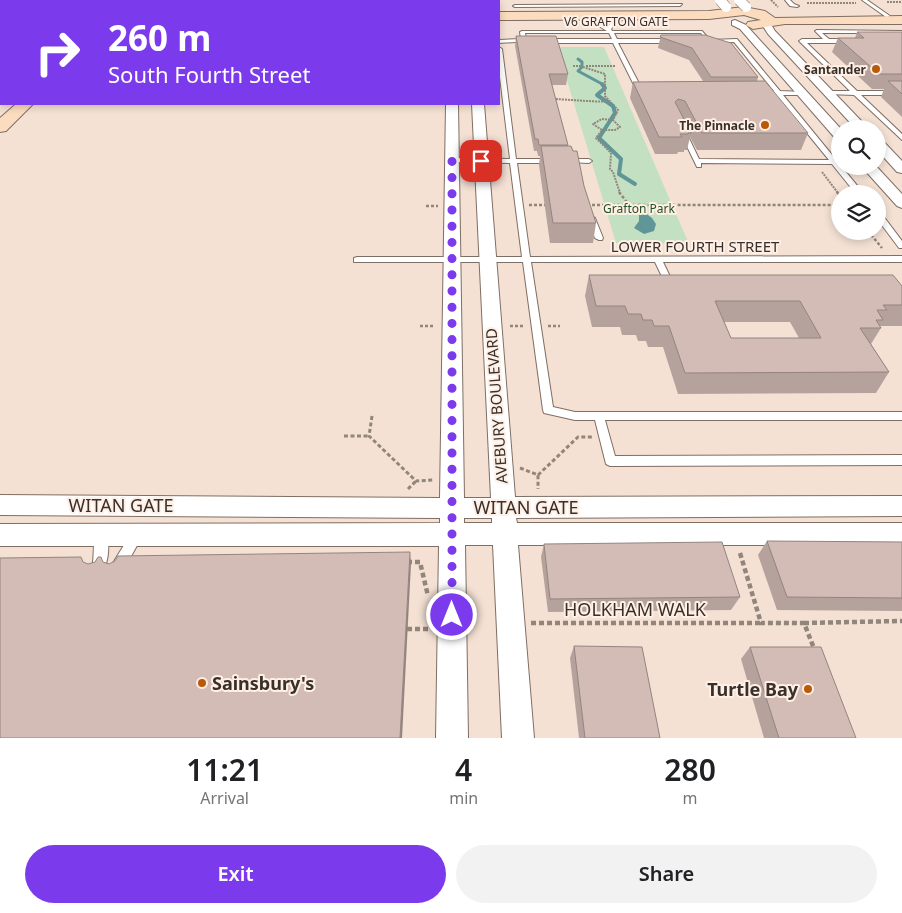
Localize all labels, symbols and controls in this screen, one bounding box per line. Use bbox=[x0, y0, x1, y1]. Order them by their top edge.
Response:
street label: V6 GRAFTON GATE bbox=[564, 13, 668, 30]
text: 260 m bbox=[108, 14, 211, 61]
icon: right bbox=[25, 20, 90, 85]
text: South Fourth Street bbox=[108, 59, 310, 89]
place label: Santander bbox=[804, 61, 867, 78]
marker: Santander bbox=[870, 63, 882, 75]
place label: The Pinnacle bbox=[679, 117, 755, 134]
marker: The Pinnacle bbox=[759, 119, 771, 131]
map controls bbox=[831, 120, 886, 240]
button: search bbox=[831, 120, 886, 175]
pin bbox=[460, 140, 502, 182]
icon: arrive bbox=[467, 147, 495, 175]
button: layers bbox=[831, 185, 886, 240]
park label: Grafton Park bbox=[603, 200, 675, 217]
street label: LOWER FOURTH STREET bbox=[611, 236, 780, 256]
street label: AVEBURY BOULEVARD bbox=[481, 328, 511, 484]
street label: WITAN GATE bbox=[69, 493, 173, 517]
street label: WITAN GATE bbox=[474, 495, 578, 519]
position arrow bbox=[425, 588, 477, 640]
street label: HOLKHAM WALK bbox=[564, 597, 707, 621]
place label: Sainsbury's bbox=[212, 671, 314, 695]
marker: Sainsbury's bbox=[196, 677, 208, 689]
place label: Turtle Bay bbox=[707, 677, 799, 701]
marker: Turtle Bay bbox=[802, 683, 814, 695]
text: 11:21 bbox=[186, 749, 263, 790]
text: 4 bbox=[455, 749, 472, 790]
text: 280 bbox=[664, 749, 716, 790]
text: Arrival bbox=[200, 787, 249, 809]
text: min bbox=[449, 787, 478, 809]
text: m bbox=[683, 787, 698, 809]
button: Exit bbox=[25, 845, 446, 903]
button: Share bbox=[456, 845, 877, 903]

